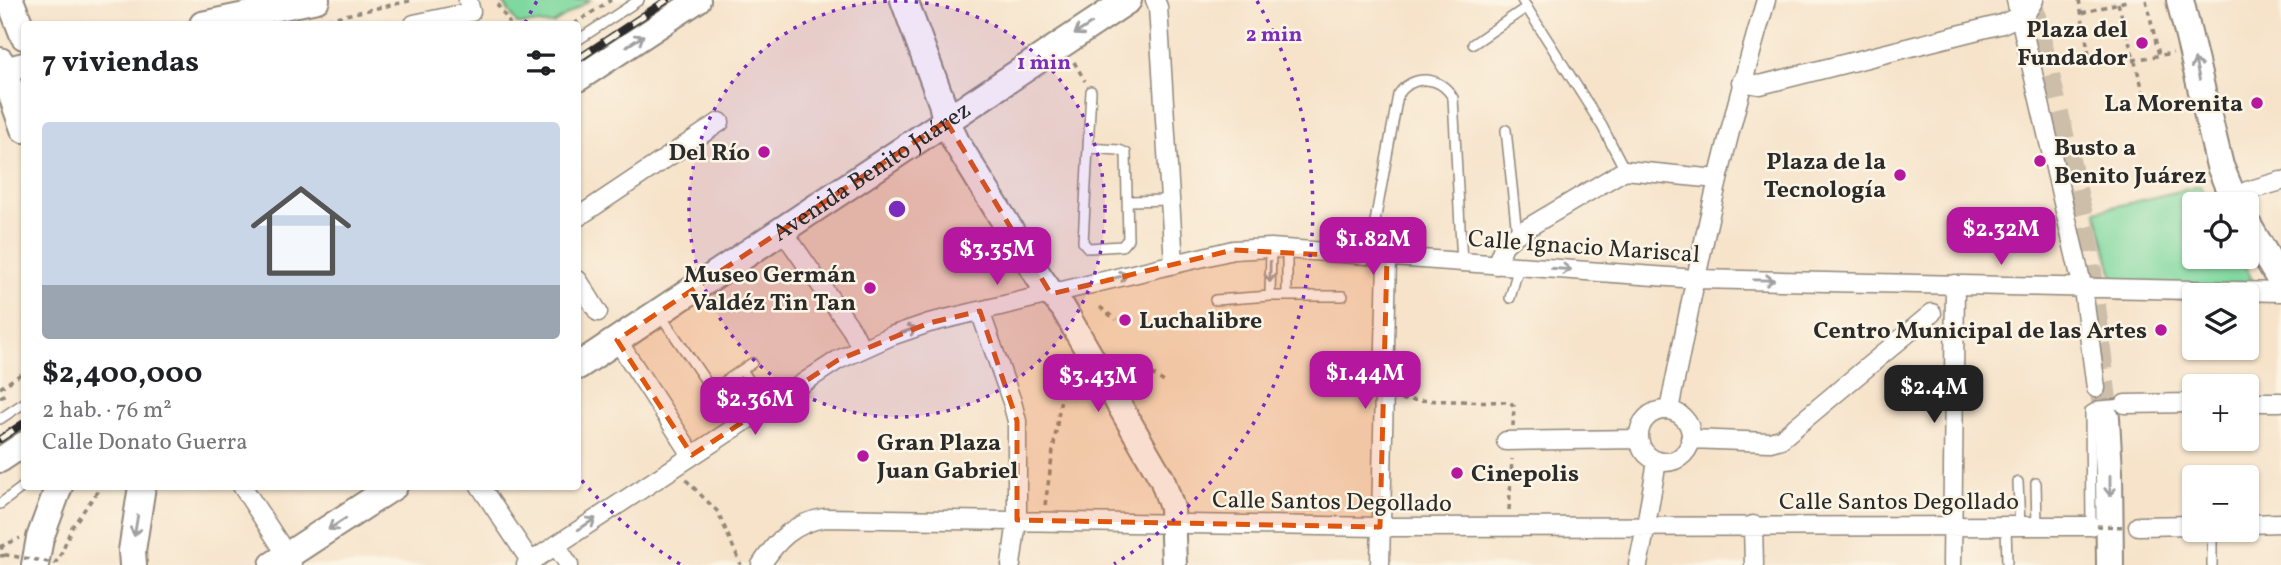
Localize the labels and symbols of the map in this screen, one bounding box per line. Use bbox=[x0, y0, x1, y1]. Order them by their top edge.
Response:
place label: Plaza del Fundador bbox=[2017, 14, 2128, 76]
text: 2 min bbox=[1246, 21, 1302, 50]
one-way arrow bbox=[1074, 22, 1093, 36]
one-way arrow bbox=[624, 34, 644, 48]
marker: Plaza del Fundador bbox=[2134, 35, 2150, 51]
text: 1 min bbox=[1017, 49, 1071, 78]
one-way arrow bbox=[2190, 58, 2203, 81]
place label: La Morenita bbox=[2104, 88, 2243, 122]
street label: Avenida Benito Juárez bbox=[766, 94, 978, 251]
marker: La Morenita bbox=[2249, 95, 2265, 111]
place label: Busto a Benito Juárez bbox=[2054, 132, 2206, 194]
place label: Del Río bbox=[668, 137, 750, 171]
marker: Del Río bbox=[756, 144, 772, 160]
place label: Plaza de la Tecnología bbox=[1763, 146, 1886, 208]
marker: Busto a Benito Juárez bbox=[2032, 153, 2048, 169]
marker: Plaza de la Tecnología bbox=[1892, 167, 1908, 183]
centre of rings bbox=[885, 197, 909, 221]
pin: $2.32M bbox=[1944, 208, 2058, 267]
pin: $1.82M bbox=[1316, 218, 1430, 277]
street label: Calle Ignacio Mariscal bbox=[1467, 223, 1701, 273]
pin: $3.35M bbox=[940, 228, 1054, 287]
place label: Museo Germán Valdéz Tin Tan bbox=[684, 259, 856, 321]
one-way arrow bbox=[1264, 260, 1277, 283]
one-way arrow bbox=[1549, 263, 1572, 276]
one-way arrow bbox=[1106, 270, 1128, 283]
one-way arrow bbox=[1753, 274, 1776, 287]
marker: Museo Germán Valdéz Tin Tan bbox=[862, 280, 878, 296]
place label: Luchalibre bbox=[1139, 305, 1262, 339]
marker: Luchalibre bbox=[1117, 312, 1133, 328]
place label: Centro Municipal de las Artes bbox=[1813, 315, 2147, 349]
marker: Centro Municipal de las Artes bbox=[2153, 322, 2169, 338]
one-way arrow bbox=[895, 324, 917, 336]
pin: $1.44M bbox=[1308, 352, 1422, 411]
pin: $3.43M bbox=[1041, 354, 1155, 414]
pin: $2.4M bbox=[1885, 366, 1983, 425]
pin: $2.36M bbox=[698, 378, 812, 437]
place label: Gran Plaza Juan Gabriel bbox=[876, 427, 1018, 489]
marker: Gran Plaza Juan Gabriel bbox=[855, 448, 871, 464]
place label: Cinepolis bbox=[1471, 458, 1579, 492]
marker: Cinepolis bbox=[1449, 465, 1465, 481]
one-way arrow bbox=[2103, 474, 2116, 497]
street label: Calle Santos Degollado bbox=[1212, 484, 1452, 522]
street label: Calle Santos Degollado bbox=[1779, 486, 2019, 520]
one-way arrow bbox=[129, 514, 142, 537]
one-way arrow bbox=[328, 516, 347, 531]
one-way arrow bbox=[577, 517, 597, 531]

